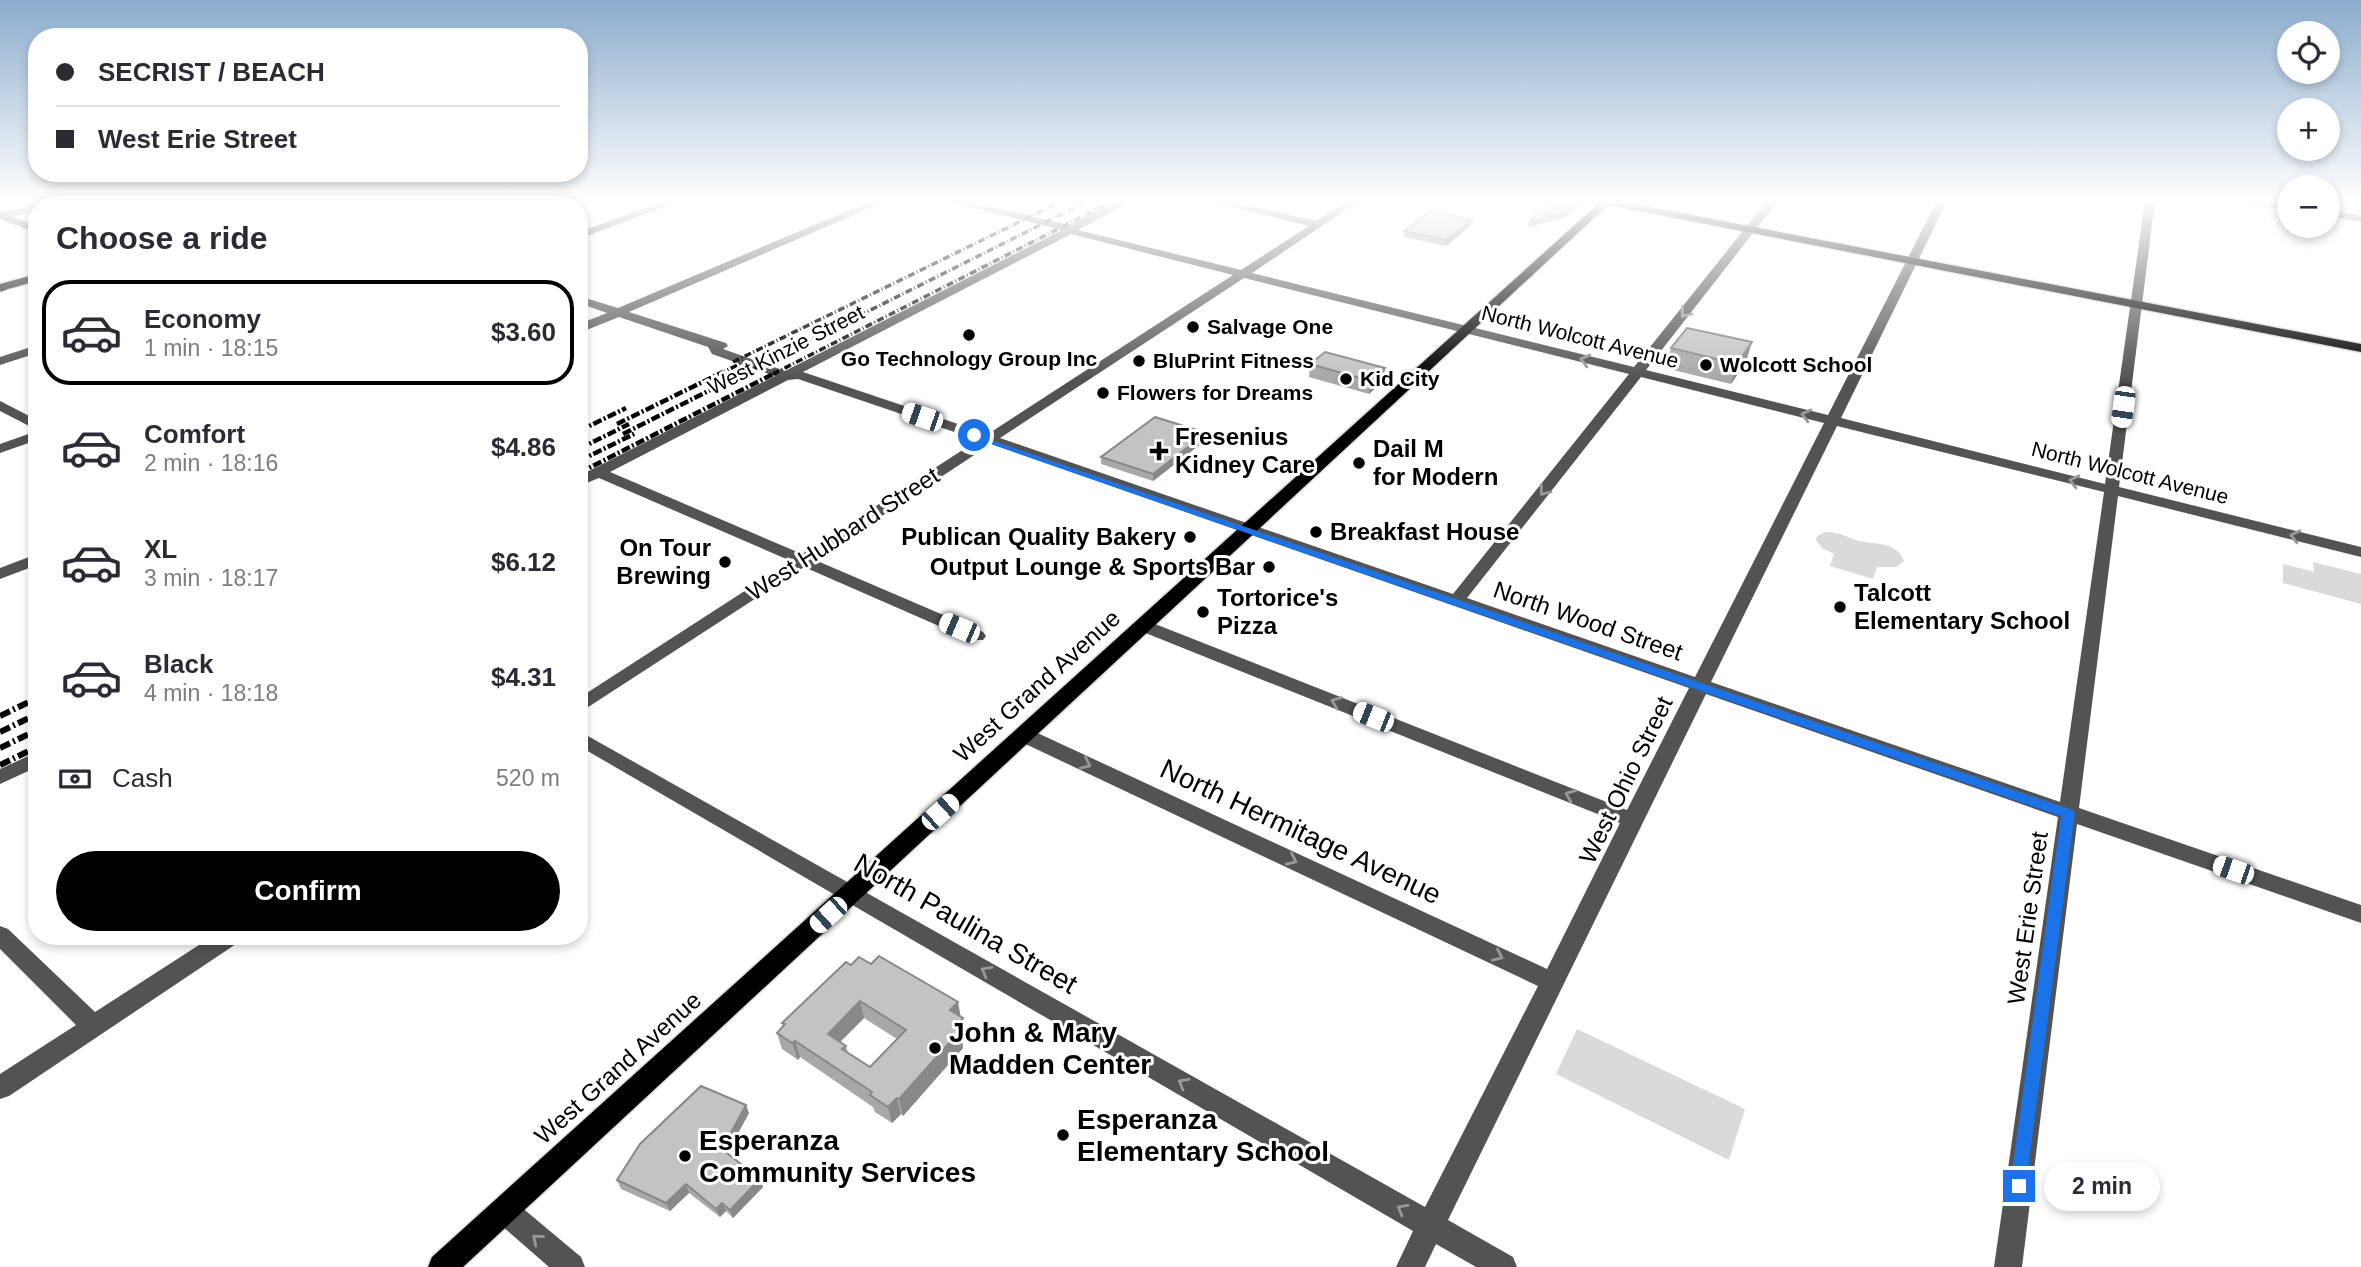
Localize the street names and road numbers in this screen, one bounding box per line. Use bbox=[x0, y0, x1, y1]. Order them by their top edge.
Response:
street label: West Kinzie Street bbox=[704, 300, 868, 399]
street label: North Wolcott Avenue bbox=[1479, 301, 1681, 372]
street label: North Wolcott Avenue bbox=[2029, 437, 2231, 508]
street label: West Hubbard Street bbox=[742, 461, 944, 606]
street label: North Wood Street bbox=[1490, 575, 1687, 666]
street label: West Grand Avenue bbox=[948, 604, 1125, 767]
street label: West Ohio Street bbox=[1573, 692, 1678, 868]
street label: North Hermitage Avenue bbox=[1156, 753, 1446, 910]
street label: West Erie Street bbox=[2002, 829, 2053, 1006]
street label: North Paulina Street bbox=[849, 847, 1083, 1000]
street label: West Grand Avenue bbox=[529, 986, 706, 1149]

